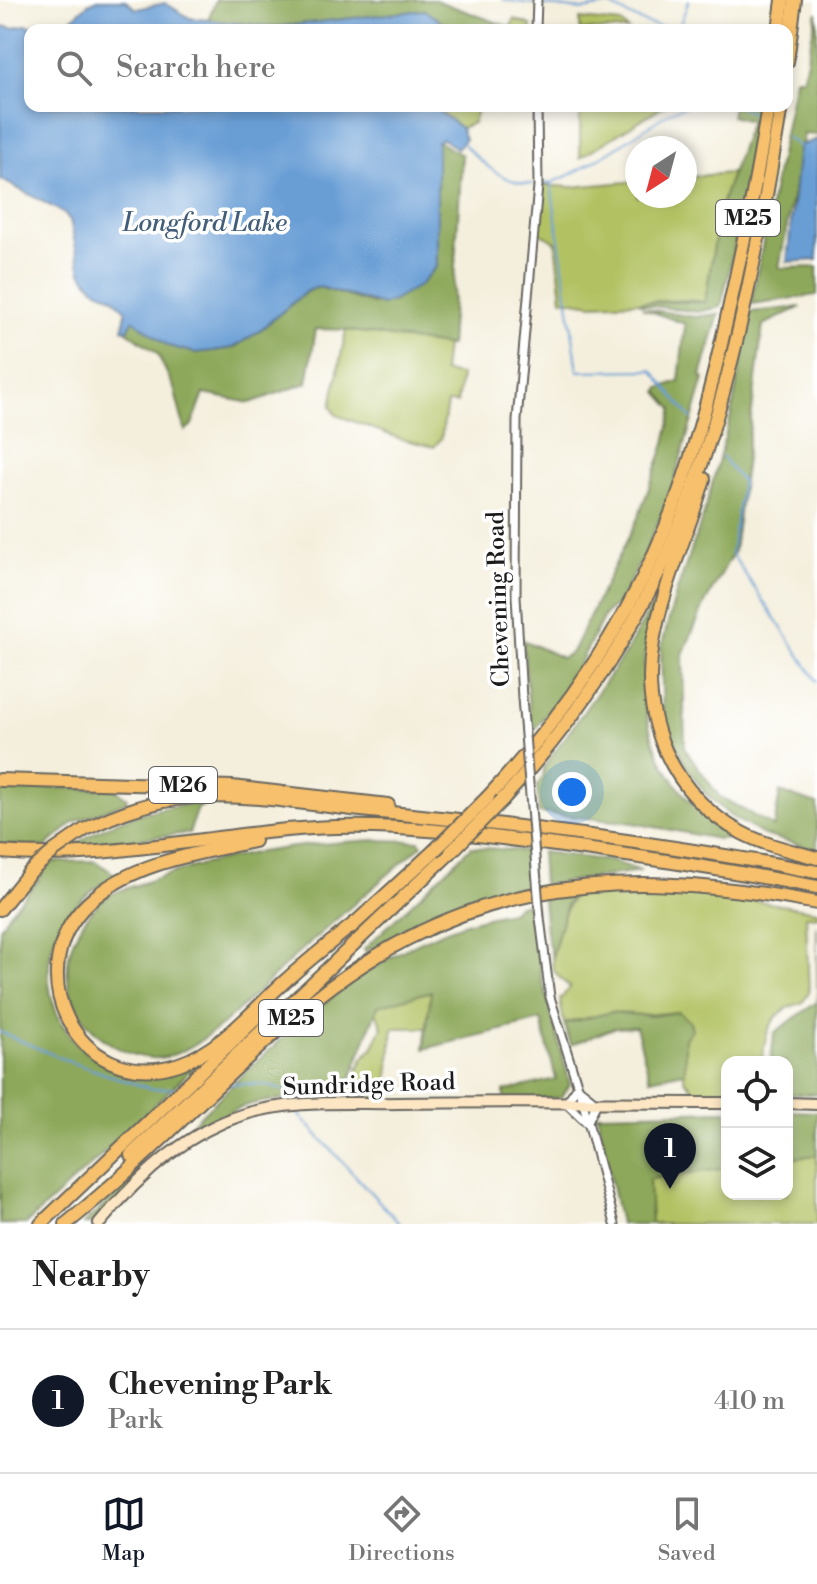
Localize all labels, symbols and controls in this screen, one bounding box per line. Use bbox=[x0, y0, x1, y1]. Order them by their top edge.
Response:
search box bbox=[24, 24, 793, 112]
icon: search bbox=[52, 46, 96, 90]
text: Search here bbox=[116, 49, 276, 87]
north arrow bbox=[625, 136, 697, 208]
road number: M25 bbox=[716, 200, 780, 236]
water label: Longford Lake bbox=[122, 207, 287, 239]
street label: Chevening Road bbox=[481, 510, 517, 688]
road number: M26 bbox=[149, 767, 217, 803]
your location bbox=[552, 772, 592, 812]
road number: M25 bbox=[259, 1000, 323, 1036]
map controls bbox=[721, 1056, 793, 1200]
button: locate bbox=[721, 1056, 793, 1128]
street label: Sundridge Road bbox=[282, 1067, 456, 1103]
pin: 1 bbox=[644, 1123, 696, 1189]
button: layers bbox=[721, 1128, 793, 1200]
text: Nearby bbox=[32, 1255, 150, 1297]
text: Chevening Park bbox=[108, 1366, 332, 1404]
text: 1 bbox=[52, 1385, 64, 1417]
text: 410 m bbox=[714, 1385, 785, 1417]
text: Park bbox=[108, 1404, 162, 1436]
tab: Map bbox=[102, 1492, 146, 1567]
tab: Directions bbox=[349, 1492, 455, 1567]
tab: Saved bbox=[658, 1492, 715, 1567]

